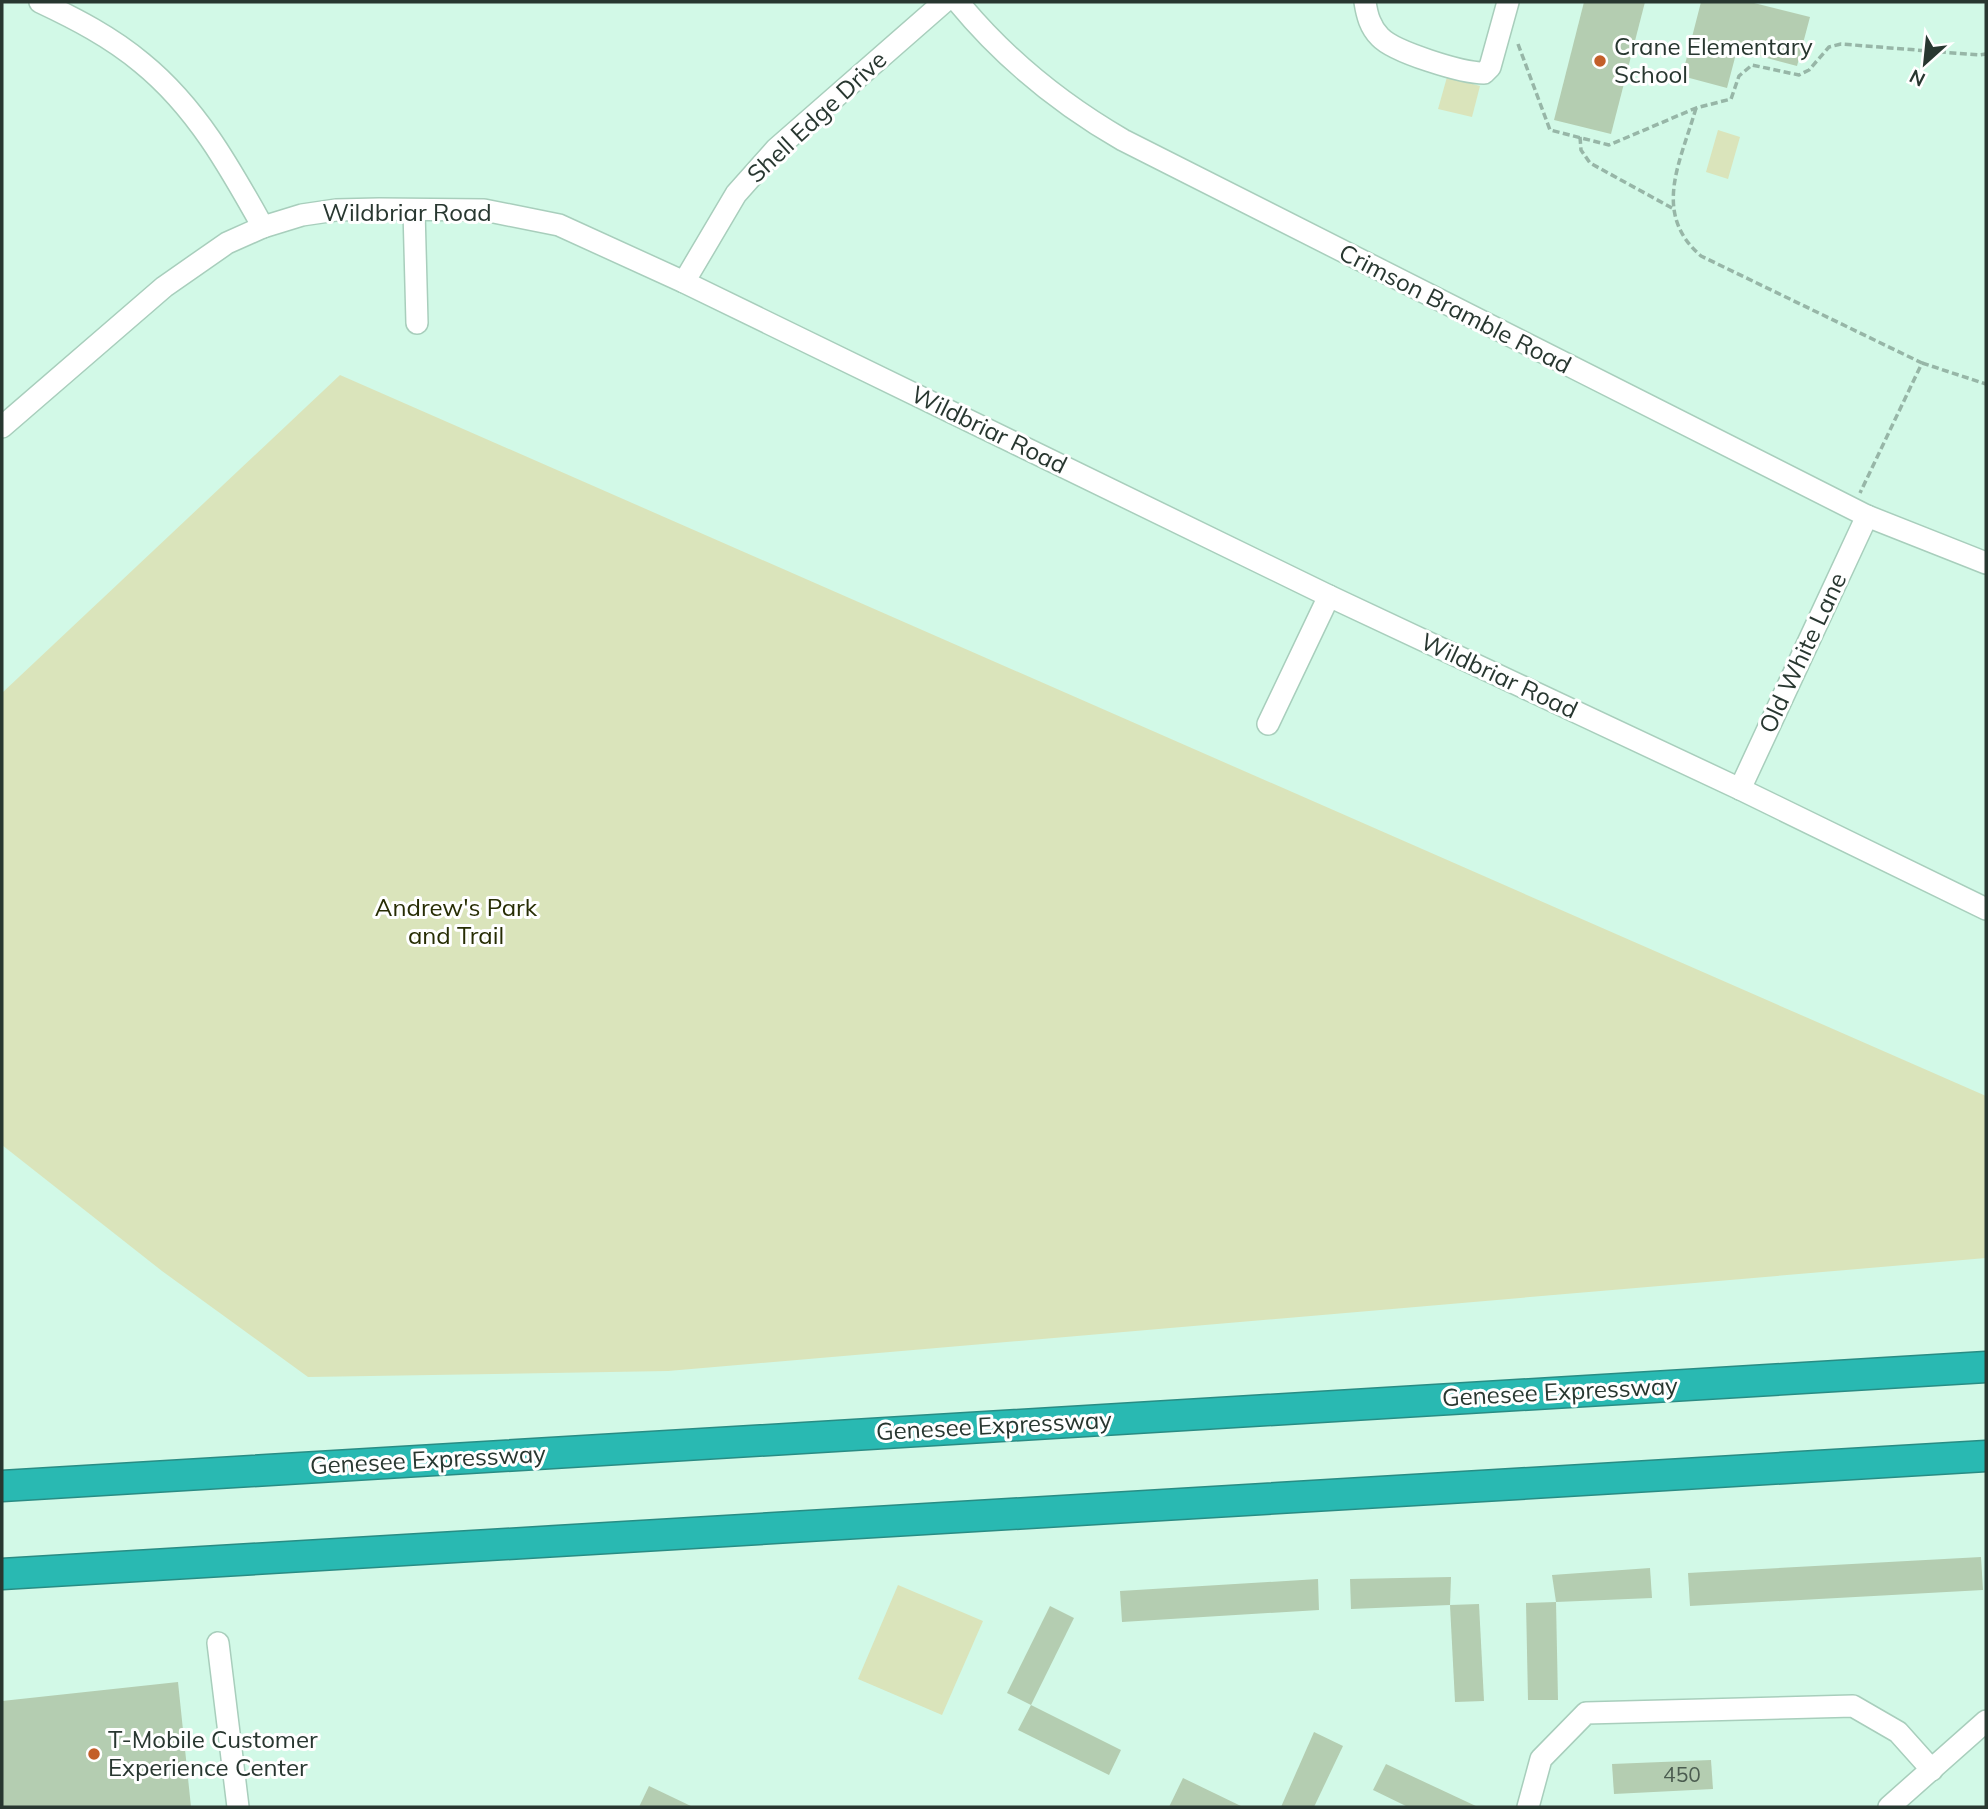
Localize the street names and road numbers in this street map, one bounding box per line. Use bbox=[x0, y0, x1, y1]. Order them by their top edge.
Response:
street label: Shell Edge Drive bbox=[740, 44, 892, 189]
street label: Wildbriar Road bbox=[322, 197, 492, 227]
street label: Crimson Bramble Road bbox=[1334, 237, 1577, 380]
street label: Wildbriar Road bbox=[907, 378, 1072, 480]
street label: Old White Lane bbox=[1752, 568, 1852, 738]
street label: Wildbriar Road bbox=[1416, 626, 1583, 725]
street label: Genesee Expressway bbox=[1441, 1370, 1679, 1412]
street label: Genesee Expressway bbox=[875, 1404, 1113, 1446]
street label: Genesee Expressway bbox=[309, 1438, 547, 1480]

